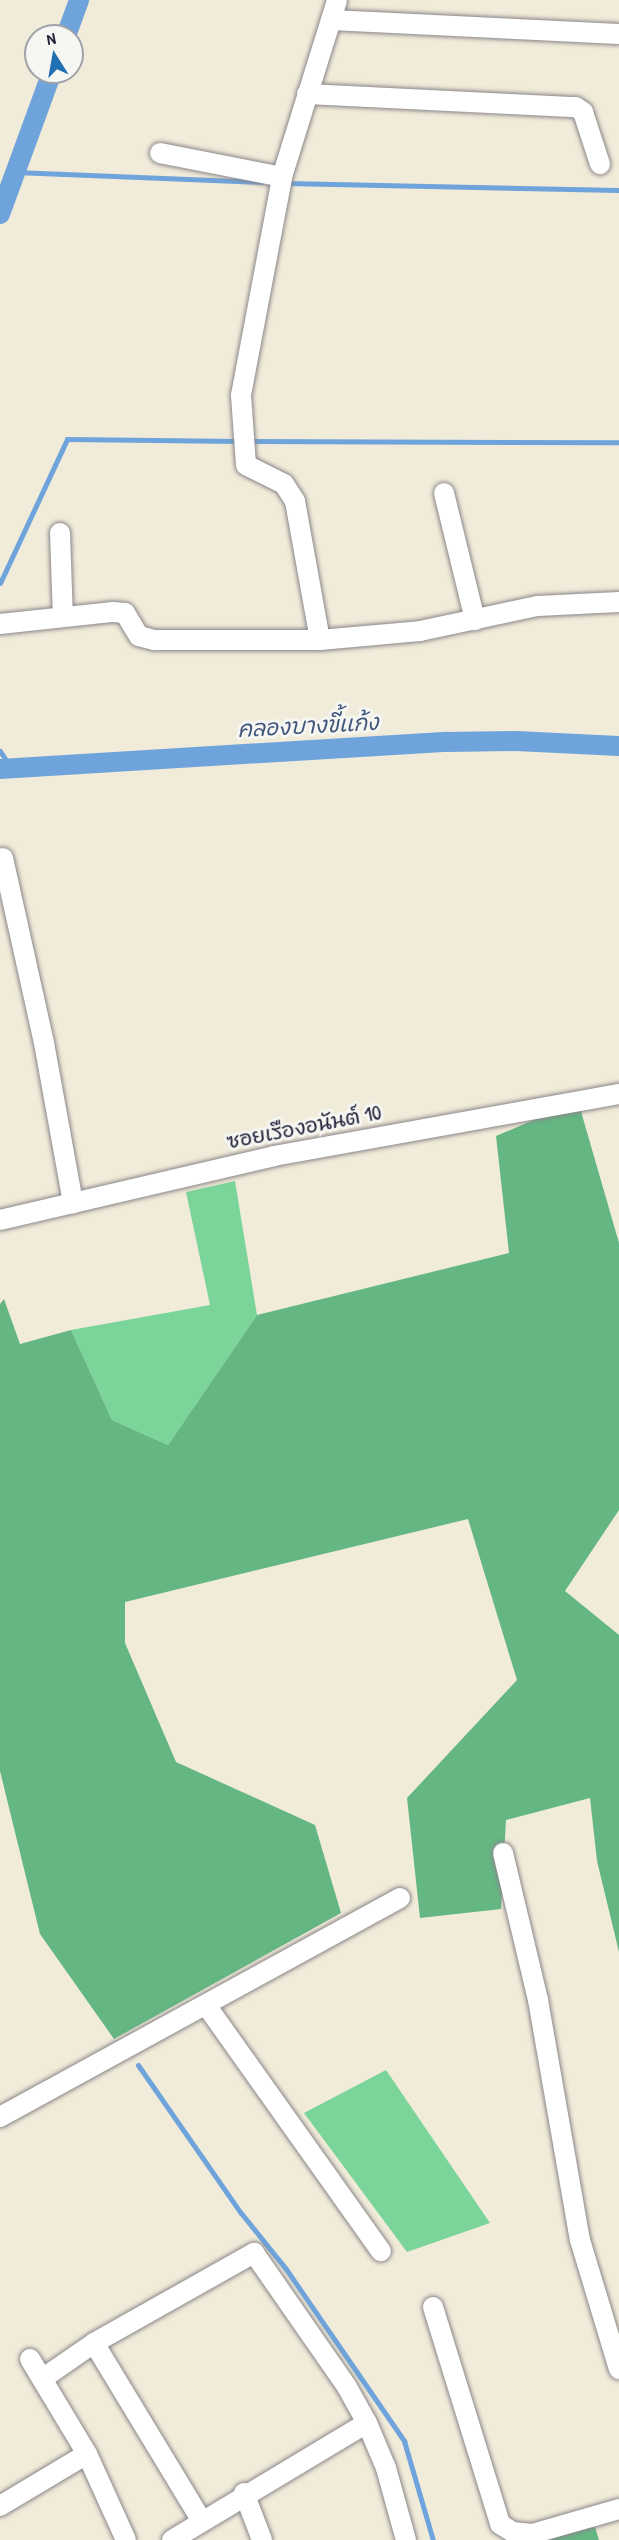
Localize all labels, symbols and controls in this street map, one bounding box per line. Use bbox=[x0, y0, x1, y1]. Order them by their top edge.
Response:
north arrow bbox=[24, 24, 84, 84]
text: N bbox=[45, 27, 57, 50]
water label: คลองบางขี้แก้ง bbox=[237, 709, 379, 743]
street label: ซอยเรืองอนันต์ 10 bbox=[224, 1100, 384, 1154]

